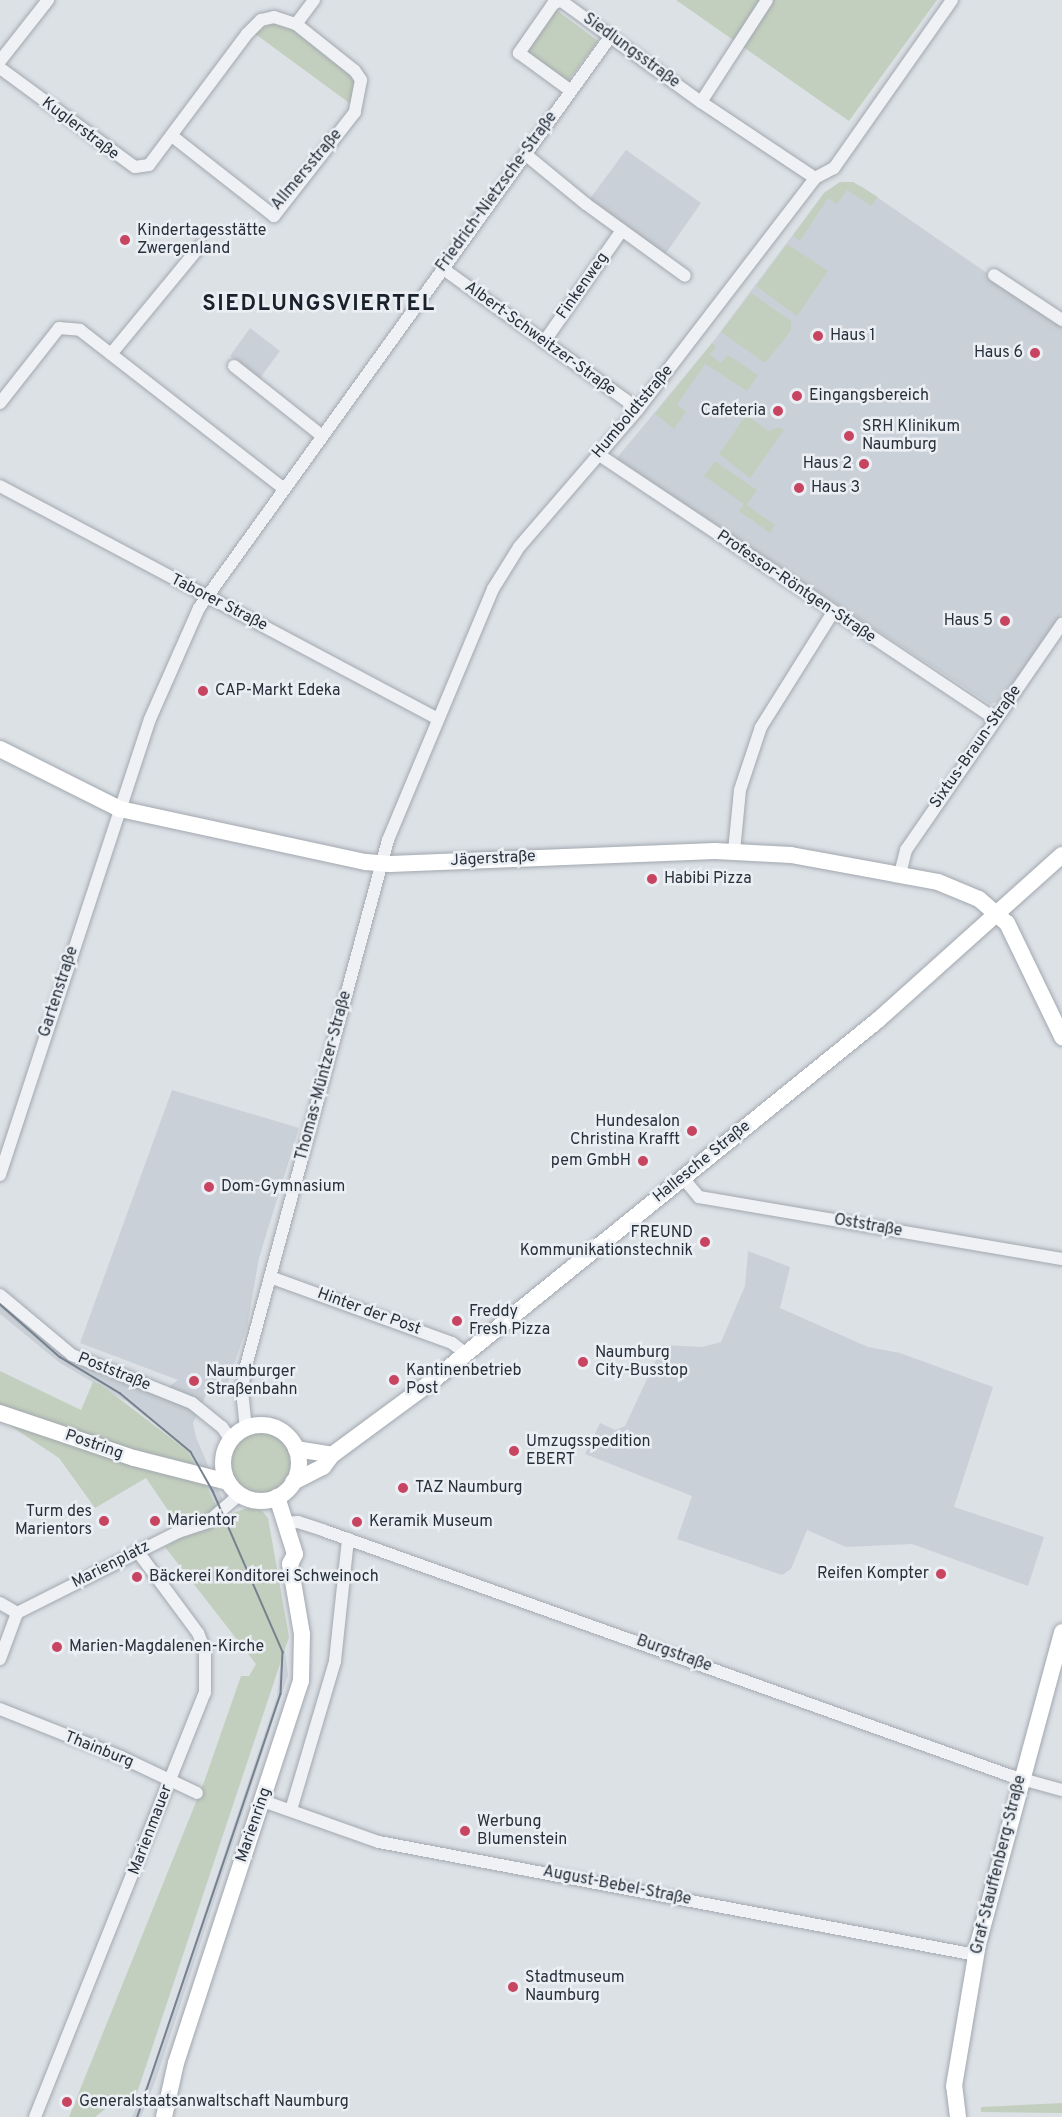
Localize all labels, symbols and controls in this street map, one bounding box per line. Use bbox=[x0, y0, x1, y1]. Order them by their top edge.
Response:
street label: Siedlungsstraße bbox=[579, 9, 683, 93]
street label: Kuglerstraße bbox=[38, 94, 122, 164]
street label: Friedrich-Nietzsche-Straße bbox=[432, 108, 562, 276]
street label: Allmersstraße bbox=[268, 126, 346, 214]
place label: Kindertagesstätte Zwergenland bbox=[137, 221, 266, 259]
marker: Kindertagesstätte Zwergenland bbox=[118, 233, 132, 247]
street label: Finkenweg bbox=[553, 249, 613, 323]
street label: Albert-Schweitzer-Straße bbox=[461, 278, 619, 400]
district label: SIEDLUNGSVIERTEL bbox=[202, 292, 436, 318]
place label: Haus 1 bbox=[830, 326, 875, 346]
marker: Haus 1 bbox=[811, 329, 825, 343]
place label: Haus 6 bbox=[974, 343, 1023, 363]
marker: Haus 6 bbox=[1028, 346, 1042, 360]
street label: Humboldtstraße bbox=[588, 362, 678, 462]
place label: Eingangsbereich bbox=[809, 386, 929, 406]
marker: Eingangsbereich bbox=[790, 389, 804, 403]
place label: Cafeteria bbox=[701, 401, 766, 421]
marker: Cafeteria bbox=[771, 404, 785, 418]
place label: SRH Klinikum Naumburg bbox=[862, 417, 960, 455]
marker: SRH Klinikum Naumburg bbox=[840, 427, 858, 445]
place label: Haus 2 bbox=[803, 454, 852, 474]
marker: Haus 2 bbox=[857, 457, 871, 471]
place label: Haus 3 bbox=[811, 478, 860, 498]
marker: Haus 3 bbox=[792, 481, 806, 495]
street label: Professor-Röntgen-Straße bbox=[713, 527, 879, 647]
street label: Taborer Straße bbox=[167, 570, 271, 636]
place label: Haus 5 bbox=[944, 611, 993, 631]
marker: Haus 5 bbox=[998, 614, 1012, 628]
place label: CAP-Markt Edeka bbox=[215, 681, 340, 701]
street label: Sixtus-Braun-Straße bbox=[926, 682, 1026, 812]
marker: CAP-Markt Edeka bbox=[196, 684, 210, 698]
street label: Jägerstraße bbox=[450, 847, 536, 871]
place label: Habibi Pizza bbox=[664, 869, 752, 889]
marker: Habibi Pizza bbox=[645, 872, 659, 886]
street label: Gartenstraße bbox=[35, 944, 83, 1040]
street label: Thomas-Müntzer-Straße bbox=[292, 989, 356, 1163]
place label: Hundesalon Christina Krafft bbox=[570, 1112, 680, 1150]
street label: Hallesche Straße bbox=[650, 1117, 754, 1207]
marker: Hundesalon Christina Krafft bbox=[685, 1124, 699, 1138]
place label: pem GmbH bbox=[551, 1151, 631, 1171]
marker: pem GmbH bbox=[636, 1154, 650, 1168]
place label: Dom-Gymnasium bbox=[221, 1177, 345, 1197]
marker: Dom-Gymnasium bbox=[202, 1180, 216, 1194]
street label: Oststraße bbox=[832, 1211, 904, 1241]
place label: FREUND Kommunikationstechnik bbox=[520, 1223, 693, 1261]
marker: FREUND Kommunikationstechnik bbox=[698, 1235, 712, 1249]
street label: Hinter der Post bbox=[315, 1284, 423, 1340]
place label: Freddy Fresh Pizza bbox=[469, 1302, 550, 1340]
marker: Freddy Fresh Pizza bbox=[450, 1314, 464, 1328]
place label: Naumburg City-Busstop bbox=[595, 1343, 688, 1381]
street label: Poststraße bbox=[75, 1349, 153, 1395]
marker: Naumburg City-Busstop bbox=[576, 1355, 590, 1369]
place label: Kantinenbetrieb Post bbox=[406, 1361, 521, 1399]
place label: Naumburger Straßenbahn bbox=[206, 1362, 298, 1400]
marker: Kantinenbetrieb Post bbox=[387, 1373, 401, 1387]
marker: Naumburger Straßenbahn bbox=[187, 1374, 201, 1388]
street label: Postring bbox=[62, 1426, 126, 1464]
place label: Umzugsspedition EBERT bbox=[526, 1432, 650, 1470]
marker: Umzugsspedition EBERT bbox=[507, 1444, 521, 1458]
place label: TAZ Naumburg bbox=[415, 1478, 522, 1498]
marker: TAZ Naumburg bbox=[396, 1481, 410, 1495]
place label: Turm des Marientors bbox=[15, 1502, 92, 1540]
place label: Marientor bbox=[167, 1511, 237, 1531]
place label: Keramik Museum bbox=[369, 1512, 493, 1532]
marker: Turm des Marientors bbox=[97, 1514, 111, 1528]
marker: Marientor bbox=[148, 1514, 162, 1528]
marker: Keramik Museum bbox=[350, 1515, 364, 1529]
street label: Marienplatz bbox=[69, 1537, 153, 1593]
place label: Reifen Kompter bbox=[817, 1564, 929, 1584]
place label: Bäckerei Konditorei Schweinoch bbox=[149, 1567, 379, 1587]
marker: Reifen Kompter bbox=[934, 1567, 948, 1581]
marker: Bäckerei Konditorei Schweinoch bbox=[130, 1570, 144, 1584]
street label: Burgstraße bbox=[634, 1631, 714, 1677]
place label: Marien-Magdalenen-Kirche bbox=[69, 1637, 264, 1657]
marker: Marien-Magdalenen-Kirche bbox=[50, 1640, 64, 1654]
street label: Thainburg bbox=[62, 1727, 136, 1773]
street label: Graf-Stauffenberg-Straße bbox=[967, 1774, 1031, 1956]
street label: Marienmauer bbox=[125, 1782, 177, 1878]
street label: Marienring bbox=[232, 1785, 276, 1865]
place label: Werbung Blumenstein bbox=[477, 1812, 567, 1850]
marker: Werbung Blumenstein bbox=[458, 1824, 472, 1838]
street label: August-Bebel-Straße bbox=[541, 1862, 693, 1910]
place label: Stadtmuseum Naumburg bbox=[525, 1968, 625, 2006]
marker: Stadtmuseum Naumburg bbox=[506, 1980, 520, 1994]
place label: Generalstaatsanwaltschaft Naumburg bbox=[79, 2092, 349, 2112]
marker: Generalstaatsanwaltschaft Naumburg bbox=[60, 2095, 74, 2109]

